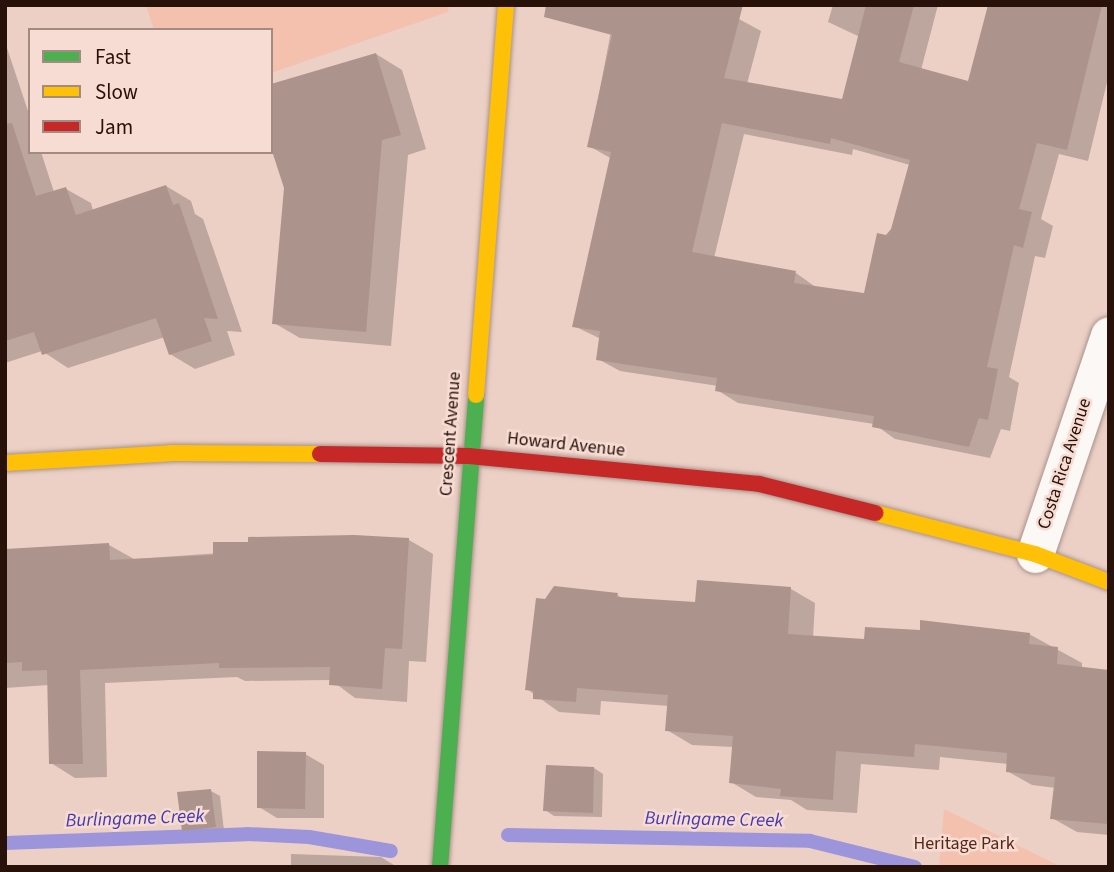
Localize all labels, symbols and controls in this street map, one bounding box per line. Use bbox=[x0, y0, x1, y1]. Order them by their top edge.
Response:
legend bbox=[28, 28, 273, 154]
text: Fast bbox=[95, 42, 131, 72]
text: Slow bbox=[95, 77, 138, 107]
text: Jam bbox=[95, 112, 133, 142]
street label: Crescent Avenue bbox=[436, 371, 466, 497]
street label: Costa Rica Avenue bbox=[1034, 396, 1096, 532]
street label: Howard Avenue bbox=[506, 428, 626, 462]
water label: Burlingame Creek bbox=[65, 805, 205, 833]
water label: Burlingame Creek bbox=[644, 807, 784, 833]
park label: Heritage Park bbox=[913, 833, 1015, 855]

